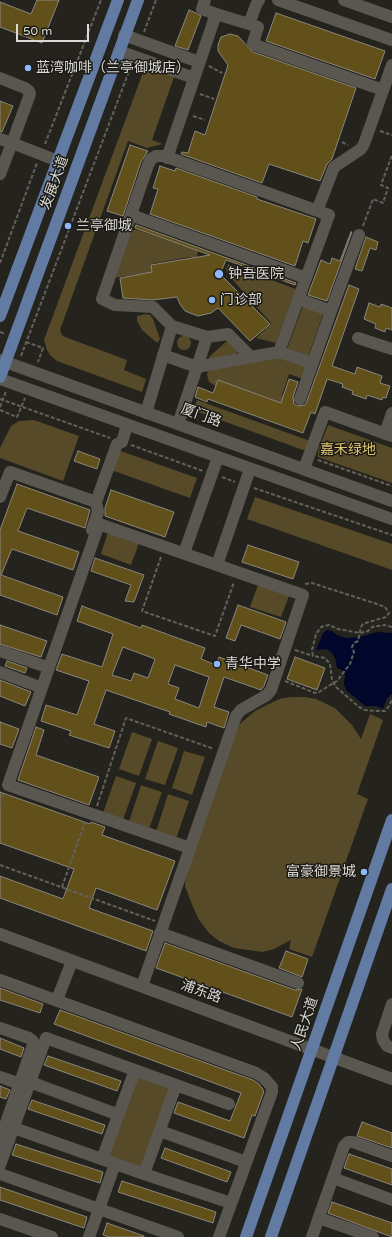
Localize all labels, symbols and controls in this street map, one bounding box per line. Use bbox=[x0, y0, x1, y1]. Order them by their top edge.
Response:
scale bar bbox=[18, 16, 91, 42]
text: 50 m bbox=[23, 24, 52, 38]
place label: 蓝湾咖啡（兰亭御城店） bbox=[36, 60, 190, 76]
marker: 蓝湾咖啡（兰亭御城店） bbox=[23, 63, 33, 73]
street label: 发展大道 bbox=[38, 154, 72, 212]
place label: 兰亭御城 bbox=[76, 218, 132, 234]
marker: 兰亭御城 bbox=[63, 221, 73, 231]
place label: 钟吾医院 bbox=[228, 266, 284, 282]
marker: 钟吾医院 bbox=[213, 268, 225, 280]
place label: 门诊部 bbox=[220, 292, 262, 308]
marker: 门诊部 bbox=[207, 295, 217, 305]
street label: 厦门路 bbox=[178, 401, 224, 431]
park label: 嘉禾绿地 bbox=[320, 442, 376, 458]
place label: 青华中学 bbox=[225, 656, 281, 672]
marker: 青华中学 bbox=[212, 659, 222, 669]
place label: 富豪御景城 bbox=[286, 864, 356, 880]
marker: 富豪御景城 bbox=[359, 867, 369, 877]
street label: 浦东路 bbox=[178, 977, 224, 1007]
street label: 人民大道 bbox=[288, 995, 322, 1053]

